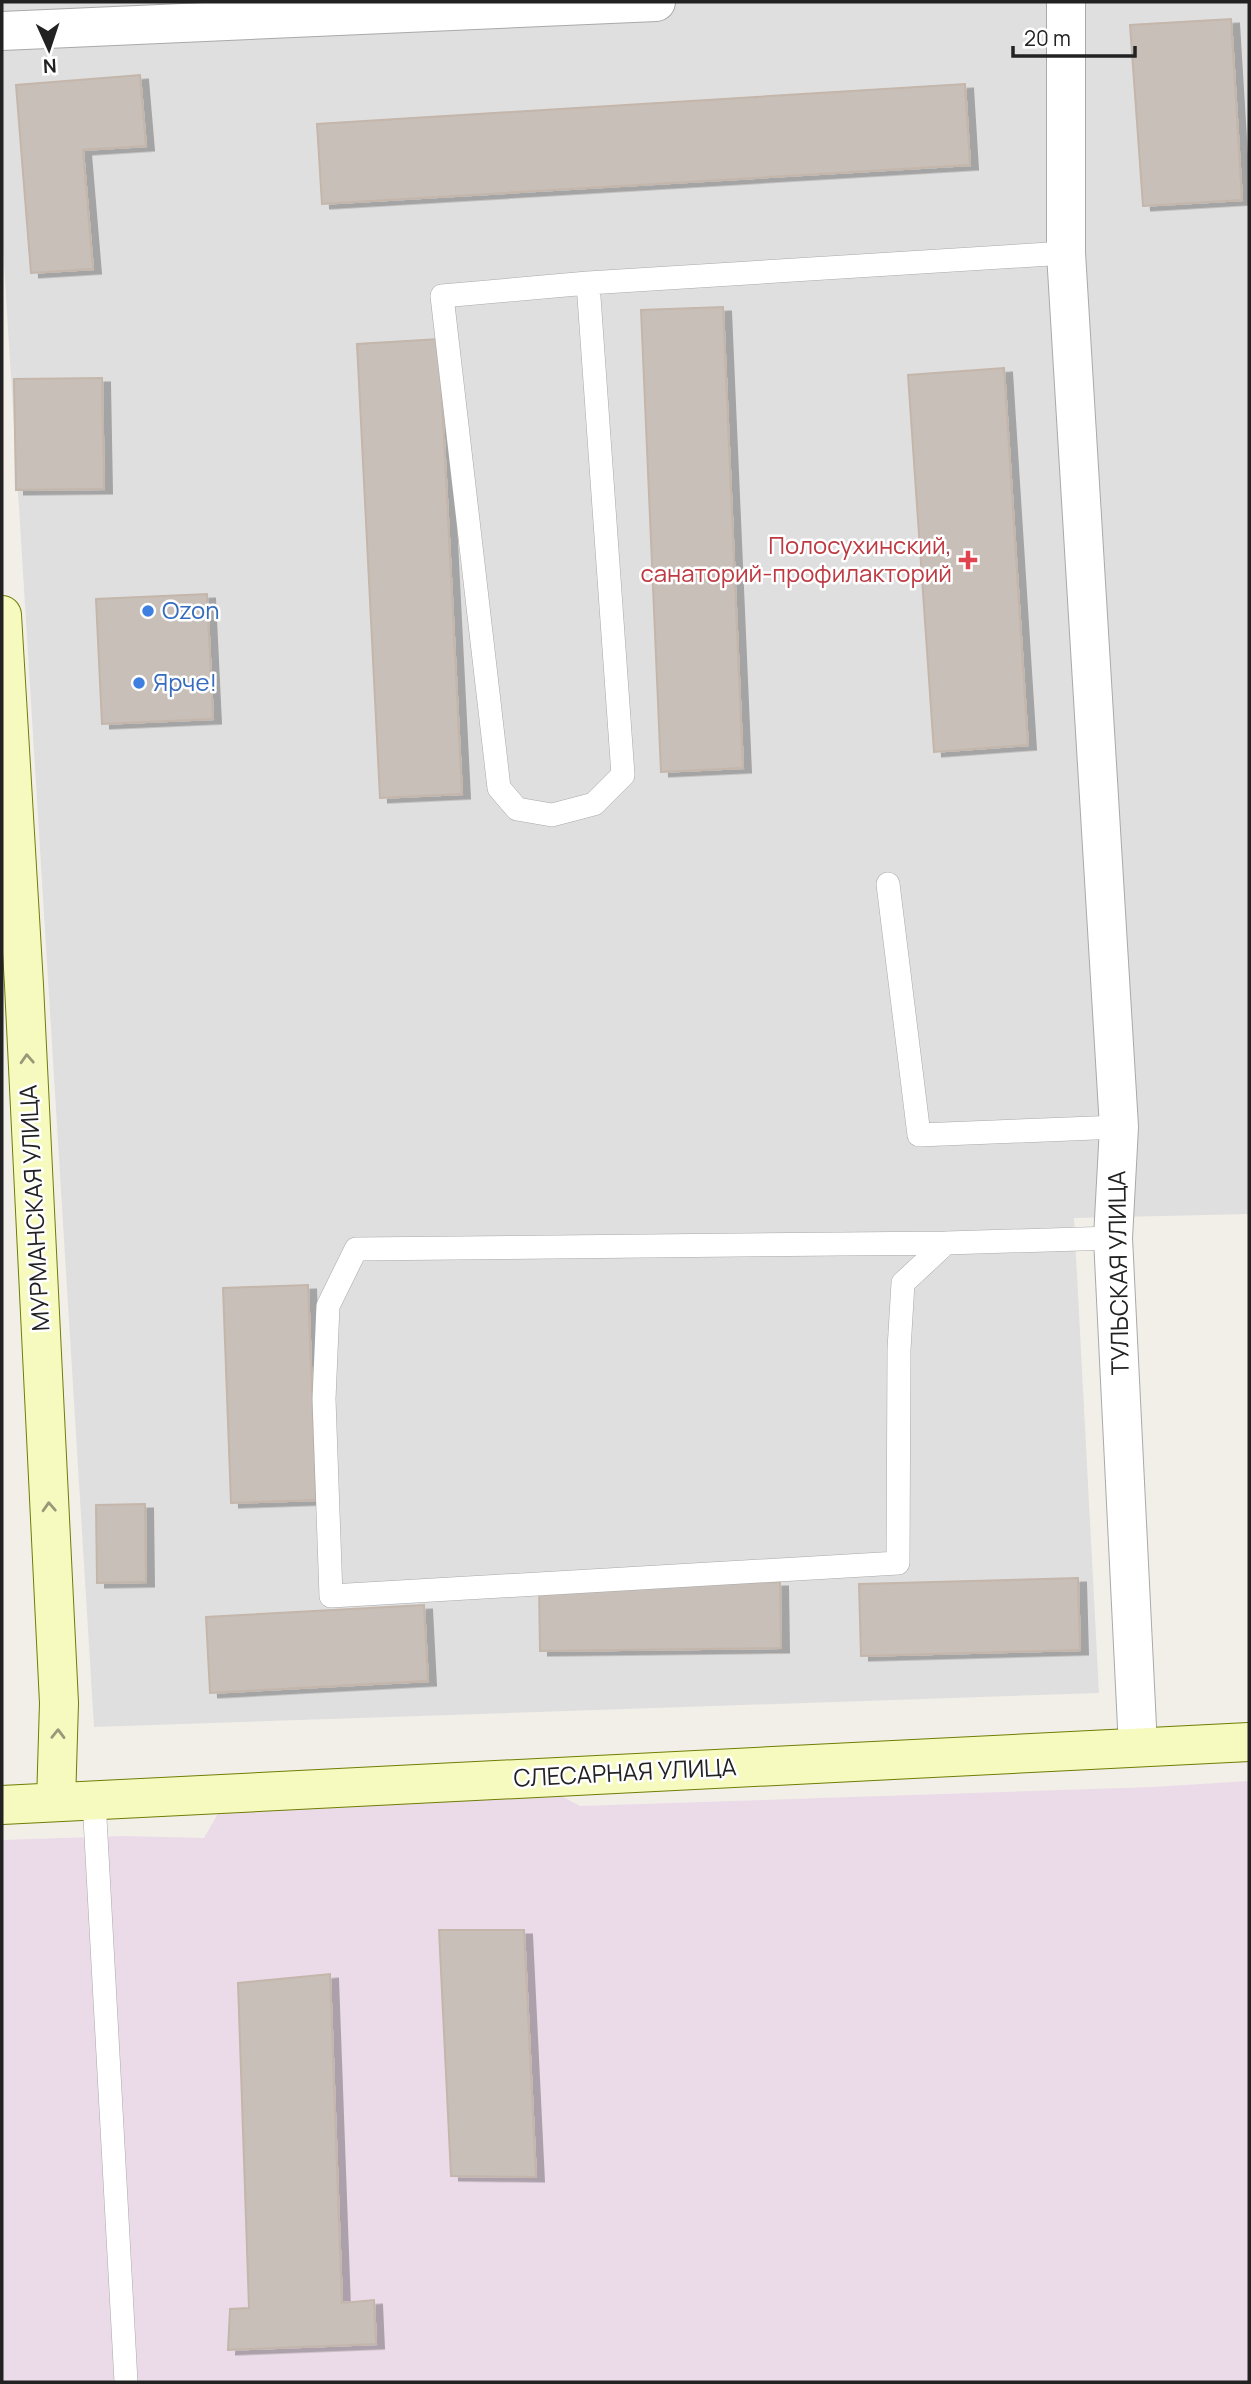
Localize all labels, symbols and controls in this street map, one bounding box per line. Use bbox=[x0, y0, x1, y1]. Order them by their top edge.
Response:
north arrow bbox=[14, 14, 84, 84]
scale bar bbox=[1013, 14, 1136, 58]
text: 20 m bbox=[1024, 24, 1071, 52]
text: N bbox=[42, 53, 57, 79]
place label: Полосухинский, санаторий-профилакторий bbox=[641, 528, 952, 589]
marker: Полосухинский, санаторий-профилакторий bbox=[958, 550, 978, 570]
place label: Ozon bbox=[162, 593, 220, 626]
marker: Ozon bbox=[140, 603, 156, 619]
place label: Ярче! bbox=[153, 665, 217, 698]
marker: Ярче! bbox=[131, 675, 147, 691]
one-way arrow bbox=[20, 1054, 35, 1065]
street label: МУРМАНСКАЯ УЛИЦА bbox=[11, 1084, 56, 1332]
street label: ТУЛЬСКАЯ УЛИЦА bbox=[1099, 1170, 1136, 1376]
one-way arrow bbox=[42, 1501, 57, 1512]
one-way arrow bbox=[50, 1728, 66, 1739]
street label: СЛЕСАРНАЯ УЛИЦА bbox=[513, 1749, 737, 1794]

